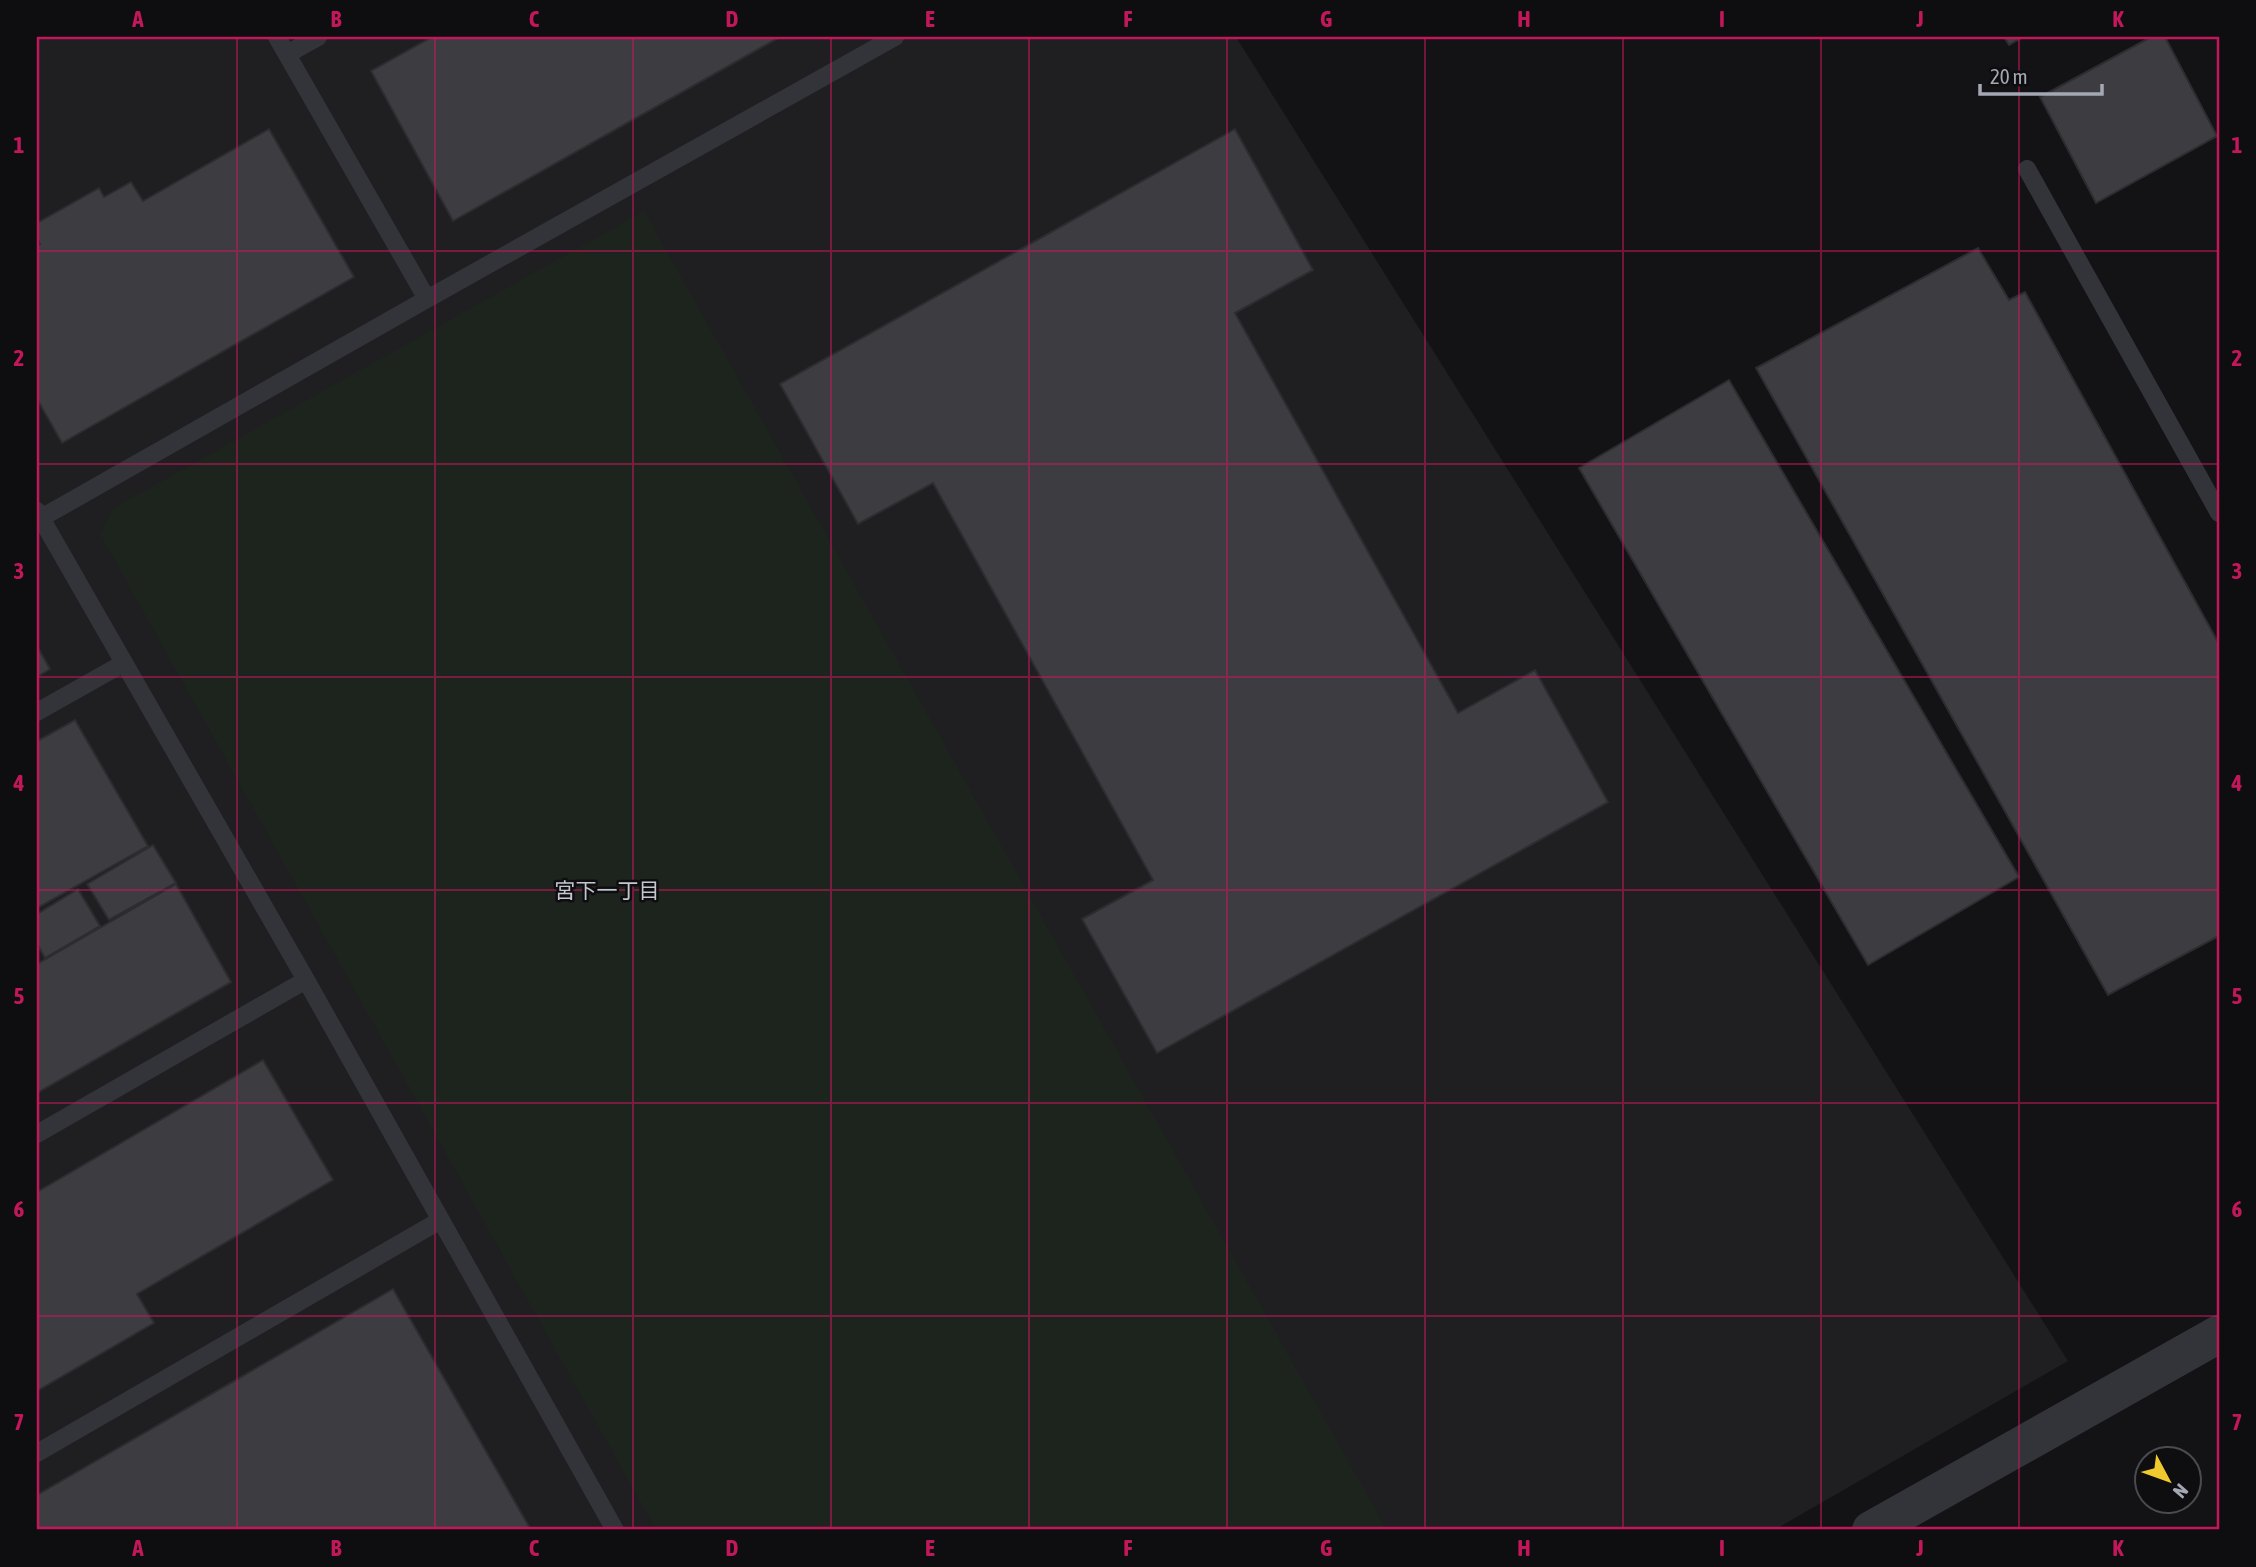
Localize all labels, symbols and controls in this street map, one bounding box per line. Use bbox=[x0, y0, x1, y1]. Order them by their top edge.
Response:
text: A bbox=[131, 6, 144, 32]
text: B bbox=[331, 6, 342, 32]
text: C bbox=[529, 6, 540, 32]
text: D bbox=[726, 6, 739, 32]
text: E bbox=[925, 6, 935, 32]
text: F bbox=[1123, 6, 1133, 32]
text: G bbox=[1320, 6, 1332, 32]
text: H bbox=[1517, 6, 1531, 32]
text: I bbox=[1719, 6, 1725, 32]
text: J bbox=[1915, 6, 1924, 32]
text: K bbox=[2112, 6, 2124, 32]
scale bar bbox=[1980, 52, 2102, 96]
text: 20 m bbox=[1990, 64, 2028, 88]
text: 1 bbox=[14, 132, 25, 158]
text: 1 bbox=[2232, 132, 2243, 158]
text: 2 bbox=[14, 345, 24, 371]
text: 2 bbox=[2232, 345, 2242, 371]
text: 3 bbox=[14, 558, 24, 584]
text: 3 bbox=[2232, 558, 2242, 584]
text: 4 bbox=[13, 770, 25, 796]
text: 4 bbox=[2231, 770, 2243, 796]
district label: 宮下一丁目 bbox=[555, 878, 660, 902]
text: 5 bbox=[14, 983, 25, 1009]
text: 5 bbox=[2232, 983, 2243, 1009]
text: 6 bbox=[14, 1196, 25, 1222]
text: 6 bbox=[2232, 1196, 2243, 1222]
text: 7 bbox=[14, 1409, 24, 1435]
text: 7 bbox=[2232, 1409, 2242, 1435]
north arrow bbox=[2134, 1444, 2204, 1514]
text: N bbox=[2169, 1480, 2193, 1503]
text: A bbox=[131, 1535, 144, 1561]
text: B bbox=[331, 1535, 342, 1561]
text: C bbox=[529, 1535, 540, 1561]
text: D bbox=[726, 1535, 739, 1561]
text: E bbox=[925, 1535, 935, 1561]
text: F bbox=[1123, 1535, 1133, 1561]
text: G bbox=[1320, 1535, 1332, 1561]
text: H bbox=[1517, 1535, 1531, 1561]
text: I bbox=[1719, 1535, 1725, 1561]
text: J bbox=[1915, 1535, 1924, 1561]
text: K bbox=[2112, 1535, 2124, 1561]

